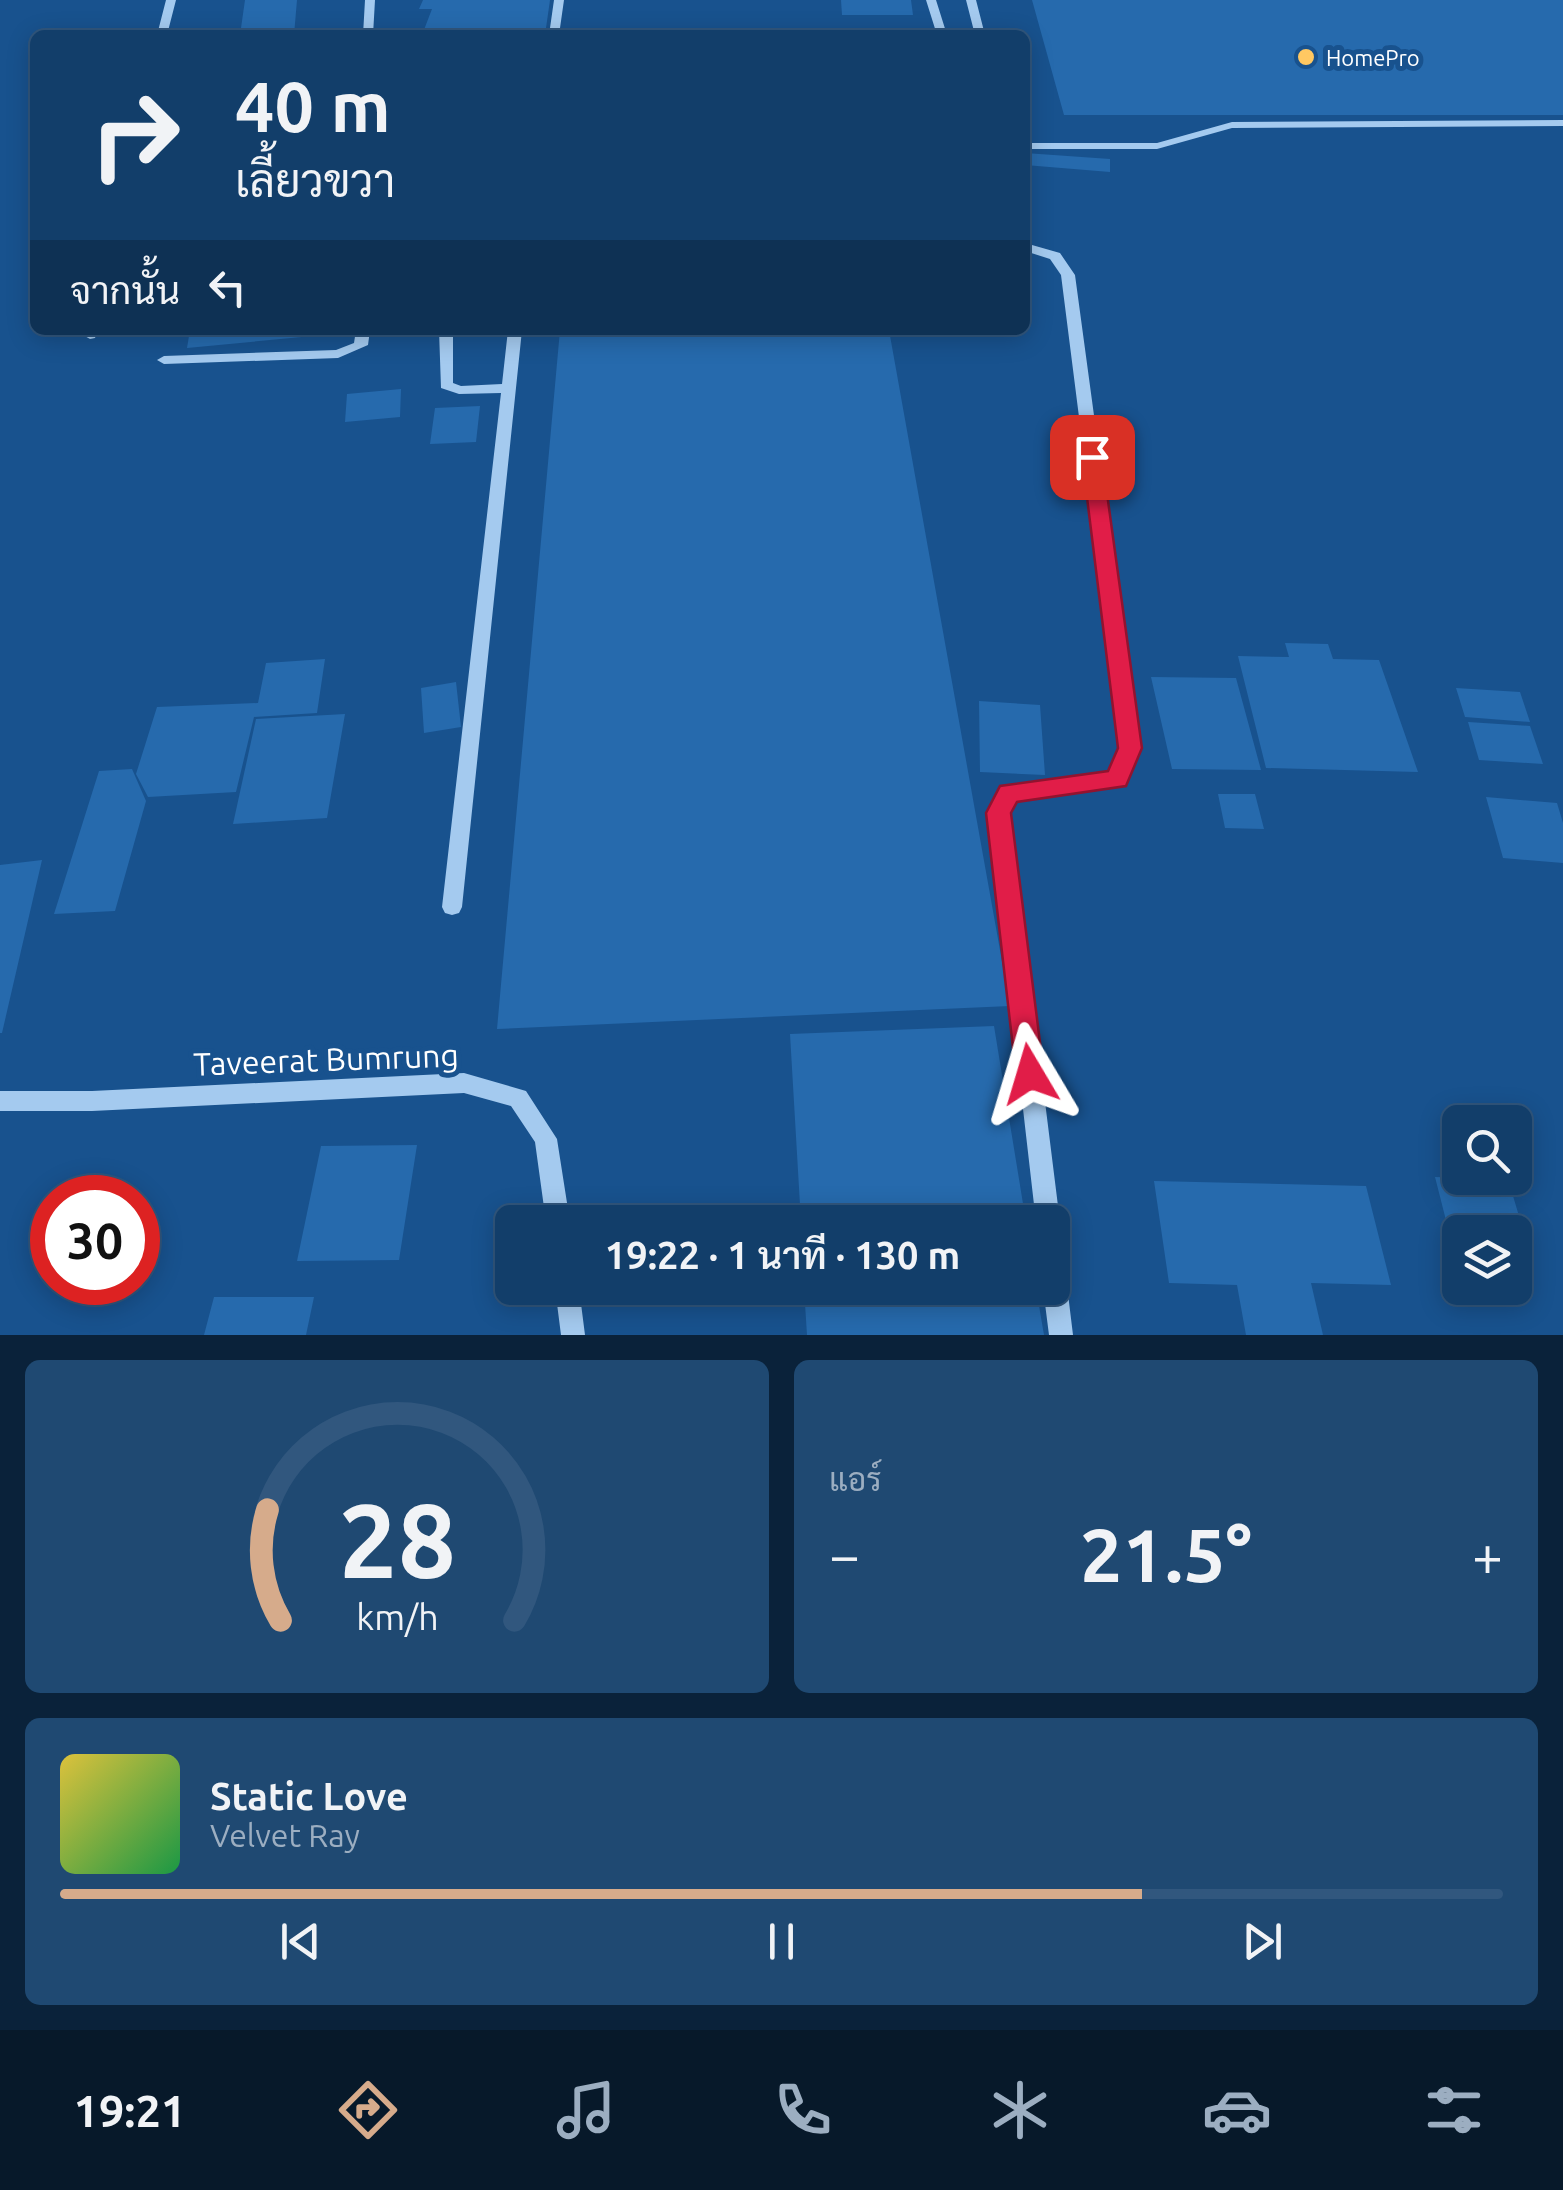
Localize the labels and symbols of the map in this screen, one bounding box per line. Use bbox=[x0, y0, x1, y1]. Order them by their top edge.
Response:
place label: HomePro bbox=[1326, 45, 1420, 70]
marker: HomePro bbox=[1295, 46, 1317, 68]
pin bbox=[1050, 415, 1135, 500]
position arrow bbox=[978, 1022, 1082, 1126]
street label: Taveerat Bumrung bbox=[193, 1036, 459, 1082]
speed limit sign: 30 bbox=[30, 1175, 160, 1305]

